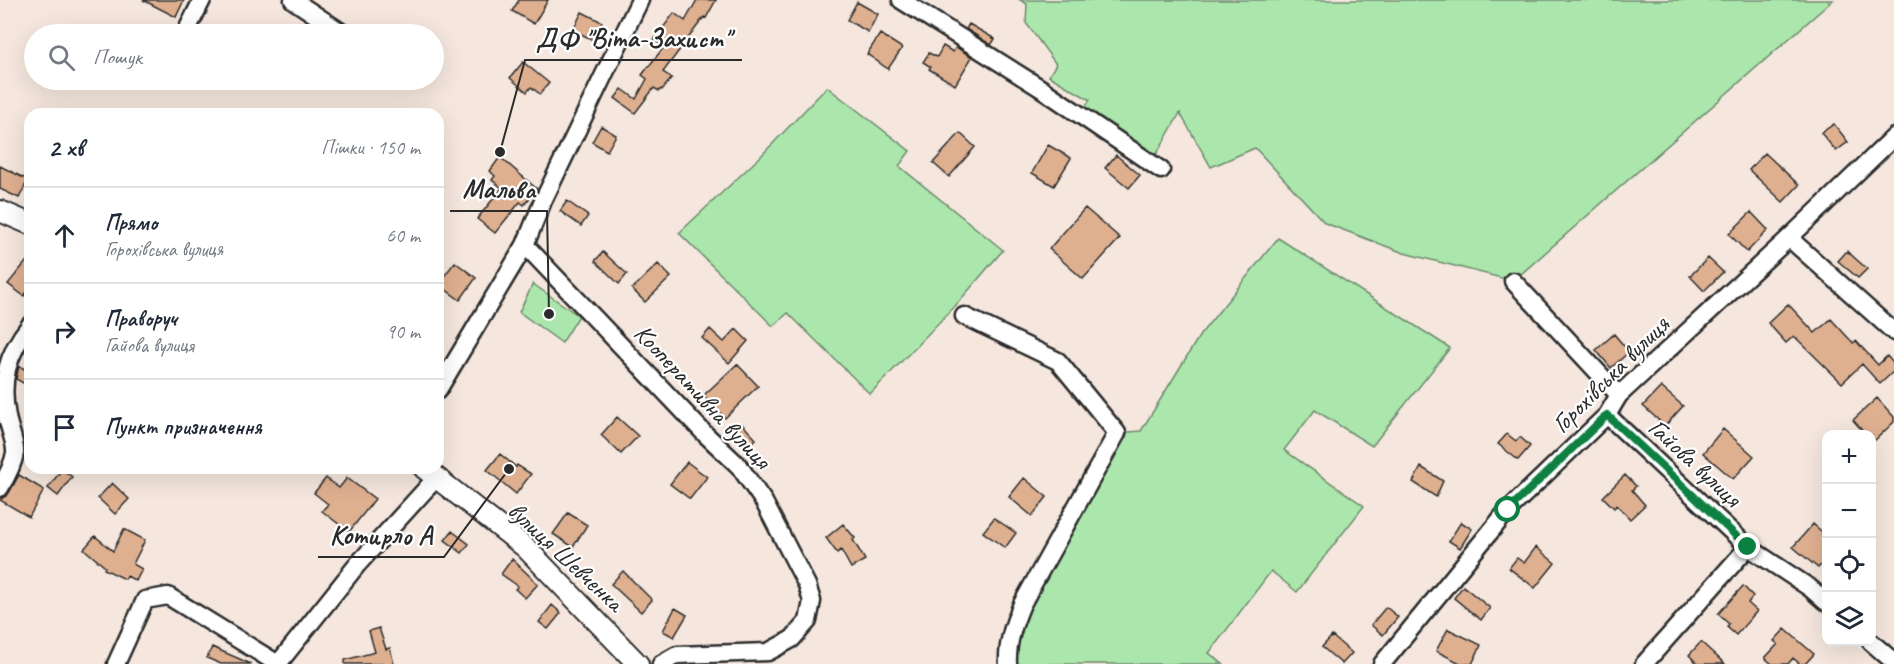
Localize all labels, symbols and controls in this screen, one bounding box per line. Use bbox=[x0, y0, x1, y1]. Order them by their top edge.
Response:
callout: ДФ "Віта-Захист" bbox=[525, 15, 742, 60]
text: ДФ "Віта-Захист" bbox=[536, 21, 736, 55]
search box bbox=[24, 24, 444, 90]
icon: search bbox=[45, 41, 78, 74]
text: Пошук bbox=[93, 43, 142, 71]
text: 2 хв bbox=[48, 131, 83, 164]
text: Пішки · 150 m bbox=[321, 135, 420, 160]
callout: Мальва bbox=[450, 166, 547, 211]
text: Мальва bbox=[463, 172, 538, 206]
text: Прямо bbox=[105, 209, 157, 237]
icon: ahead bbox=[48, 219, 81, 252]
text: 60 m bbox=[386, 223, 420, 248]
text: Горохівська вулиця bbox=[105, 237, 223, 262]
text: Праворуч bbox=[105, 305, 177, 333]
street label: Горохівська вулиця bbox=[1544, 307, 1677, 440]
icon: right bbox=[48, 315, 81, 348]
street label: Кооперативна вулиця bbox=[627, 317, 780, 477]
text: 90 m bbox=[386, 319, 420, 344]
text: Гайова вулиця bbox=[105, 333, 194, 358]
icon: arrive bbox=[48, 411, 81, 444]
street label: Гайова вулиця bbox=[1641, 411, 1750, 515]
text: Пункт призначення bbox=[105, 413, 262, 441]
map controls bbox=[1822, 430, 1876, 646]
button: + bbox=[1822, 430, 1876, 484]
button: − bbox=[1822, 484, 1876, 538]
street label: вулиця Шевченка bbox=[501, 494, 632, 620]
route start bbox=[1494, 496, 1520, 522]
callout: Котирло А bbox=[318, 512, 444, 557]
text: Котирло А bbox=[330, 518, 434, 552]
route end bbox=[1734, 533, 1760, 559]
button: locate bbox=[1822, 538, 1876, 592]
button: layers bbox=[1822, 592, 1876, 646]

